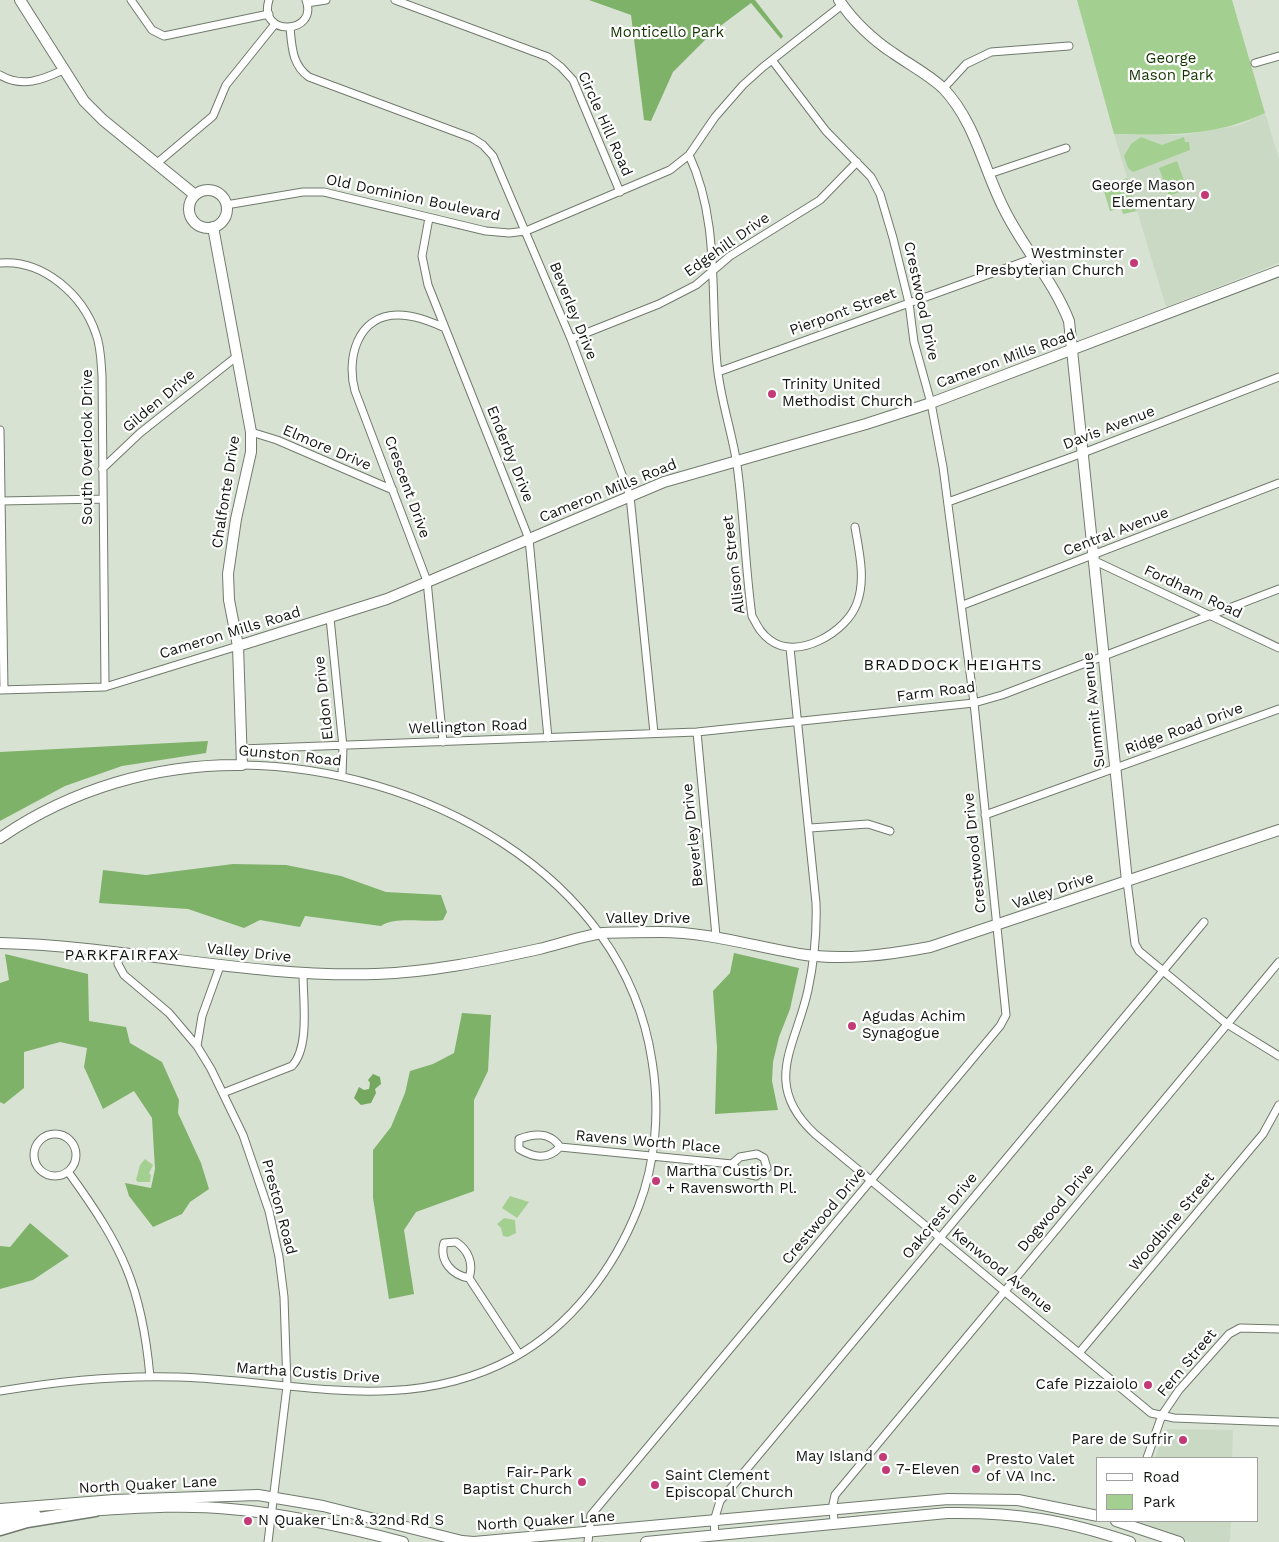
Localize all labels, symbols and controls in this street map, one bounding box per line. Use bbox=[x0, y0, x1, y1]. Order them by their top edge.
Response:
park label: Monticello Park bbox=[610, 24, 724, 42]
park label: George Mason Park bbox=[1129, 50, 1213, 85]
street label: Circle Hill Road bbox=[574, 69, 636, 179]
street label: Old Dominion Boulevard bbox=[324, 171, 502, 225]
place label: George Mason Elementary bbox=[1092, 177, 1195, 212]
marker: George Mason Elementary bbox=[1199, 189, 1211, 201]
street label: Edgehill Drive bbox=[681, 209, 773, 281]
street label: Crestwood Drive bbox=[900, 240, 942, 362]
place label: Westminster Presbyterian Church bbox=[975, 245, 1124, 280]
marker: Westminster Presbyterian Church bbox=[1128, 257, 1140, 269]
street label: Beverley Drive bbox=[545, 259, 601, 363]
street label: Pierpont Street bbox=[787, 284, 899, 340]
street label: Cameron Mills Road bbox=[934, 325, 1078, 393]
street label: Gilden Drive bbox=[119, 365, 199, 437]
street label: South Overlook Drive bbox=[79, 369, 97, 525]
place label: Trinity United Methodist Church bbox=[782, 376, 913, 411]
marker: Trinity United Methodist Church bbox=[766, 388, 778, 400]
street label: Davis Avenue bbox=[1061, 402, 1157, 454]
street label: Enderby Drive bbox=[482, 403, 538, 505]
street label: Elmore Drive bbox=[280, 421, 374, 475]
street label: Crescent Drive bbox=[380, 433, 434, 541]
street label: Chalfonte Drive bbox=[208, 434, 244, 550]
street label: Cameron Mills Road bbox=[537, 455, 679, 527]
street label: Central Avenue bbox=[1061, 504, 1171, 560]
street label: Allison Street bbox=[719, 515, 749, 615]
street label: Fordham Road bbox=[1141, 561, 1245, 623]
street label: Cameron Mills Road bbox=[157, 603, 303, 663]
street label: Summit Avenue bbox=[1079, 651, 1109, 769]
street label: Eldon Drive bbox=[311, 655, 337, 741]
district label: BRADDOCK HEIGHTS bbox=[861, 655, 1045, 675]
street label: Farm Road bbox=[896, 678, 976, 706]
street label: Ridge Road Drive bbox=[1123, 699, 1245, 759]
street label: Wellington Road bbox=[408, 716, 528, 738]
street label: Gunston Road bbox=[238, 742, 342, 770]
street label: Beverley Drive bbox=[679, 782, 707, 888]
street label: Crestwood Drive bbox=[960, 792, 990, 914]
street label: Valley Drive bbox=[1010, 869, 1096, 913]
street label: Valley Drive bbox=[606, 910, 690, 928]
street label: Valley Drive bbox=[206, 940, 292, 966]
district label: PARKFAIRFAX bbox=[63, 945, 181, 965]
place label: Agudas Achim Synagogue bbox=[862, 1008, 966, 1043]
marker: Agudas Achim Synagogue bbox=[846, 1020, 858, 1032]
street label: Ravens Worth Place bbox=[575, 1127, 721, 1157]
street label: Preston Road bbox=[258, 1157, 300, 1257]
street label: Dogwood Drive bbox=[1014, 1160, 1098, 1256]
place label: Martha Custis Dr. + Ravensworth Pl. bbox=[666, 1163, 797, 1198]
street label: Crestwood Drive bbox=[778, 1164, 870, 1268]
street label: Oakcrest Drive bbox=[899, 1169, 981, 1263]
street label: Woodbine Street bbox=[1126, 1169, 1218, 1275]
marker: Martha Custis Dr. + Ravensworth Pl. bbox=[650, 1175, 662, 1187]
street label: Kenwood Avenue bbox=[948, 1225, 1056, 1317]
street label: Fern Street bbox=[1154, 1326, 1220, 1400]
street label: Martha Custis Drive bbox=[235, 1359, 381, 1387]
place label: Cafe Pizzaiolo bbox=[1036, 1376, 1138, 1394]
marker: Cafe Pizzaiolo bbox=[1142, 1379, 1154, 1391]
place label: Pare de Sufrir bbox=[1072, 1431, 1173, 1449]
marker: Pare de Sufrir bbox=[1177, 1434, 1189, 1446]
place label: May Island bbox=[795, 1448, 873, 1466]
marker: May Island bbox=[877, 1451, 889, 1463]
place label: Presto Valet of VA Inc. bbox=[986, 1451, 1075, 1486]
legend bbox=[1096, 1457, 1259, 1522]
place label: 7-Eleven bbox=[896, 1461, 960, 1479]
marker: Presto Valet of VA Inc. bbox=[970, 1463, 982, 1475]
place label: Fair-Park Baptist Church bbox=[462, 1464, 572, 1499]
marker: 7-Eleven bbox=[880, 1464, 892, 1476]
place label: Saint Clement Episcopal Church bbox=[665, 1467, 793, 1502]
text: Road bbox=[1143, 1468, 1180, 1486]
street label: North Quaker Lane bbox=[78, 1472, 218, 1498]
marker: Fair-Park Baptist Church bbox=[576, 1476, 588, 1488]
marker: Saint Clement Episcopal Church bbox=[649, 1479, 661, 1491]
text: Park bbox=[1143, 1493, 1175, 1511]
street label: North Quaker Lane bbox=[476, 1507, 616, 1535]
place label: N Quaker Ln & 32nd Rd S bbox=[258, 1512, 444, 1530]
marker: N Quaker Ln & 32nd Rd S bbox=[242, 1515, 254, 1527]

